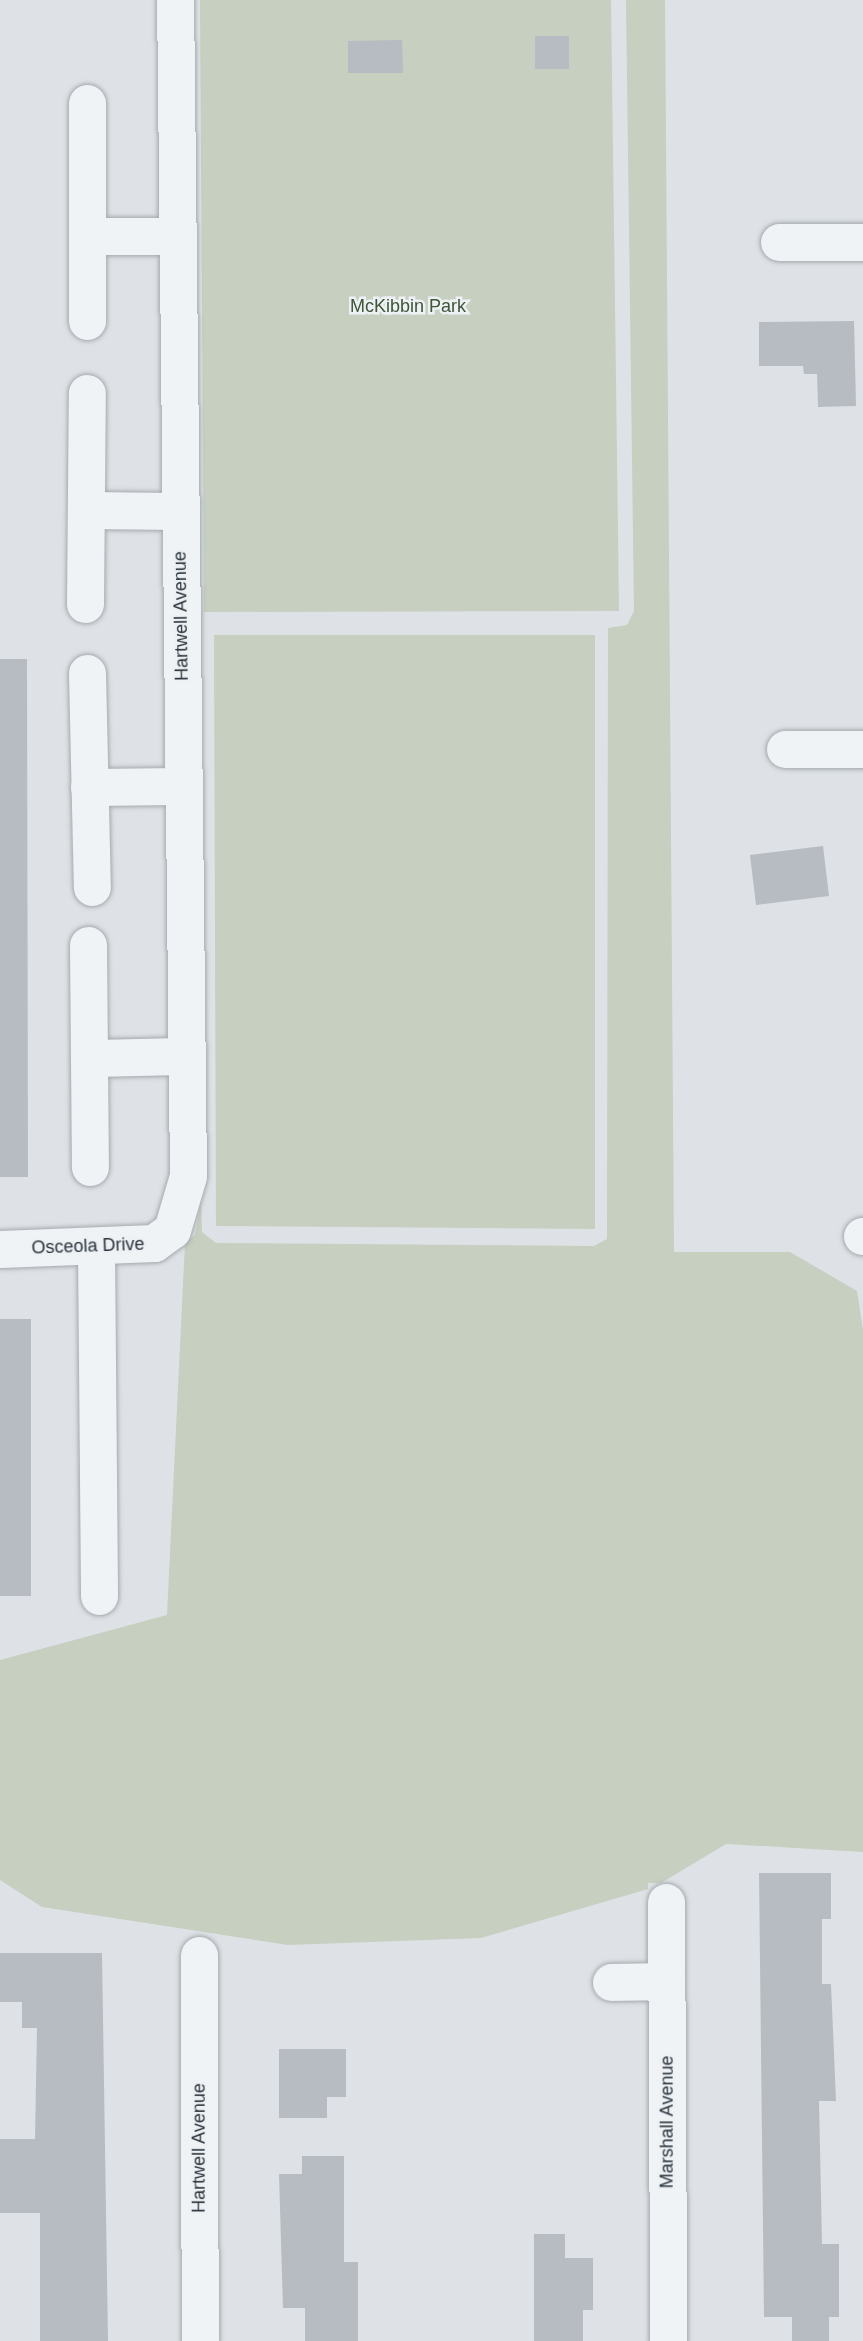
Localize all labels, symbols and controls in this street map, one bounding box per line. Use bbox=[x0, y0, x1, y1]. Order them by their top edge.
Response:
park label: McKibbin Park bbox=[350, 295, 466, 317]
street label: Hartwell Avenue bbox=[169, 550, 193, 682]
street label: Osceola Drive bbox=[31, 1233, 145, 1259]
street label: Marshall Avenue bbox=[656, 2055, 678, 2189]
street label: Hartwell Avenue bbox=[188, 2083, 210, 2213]

